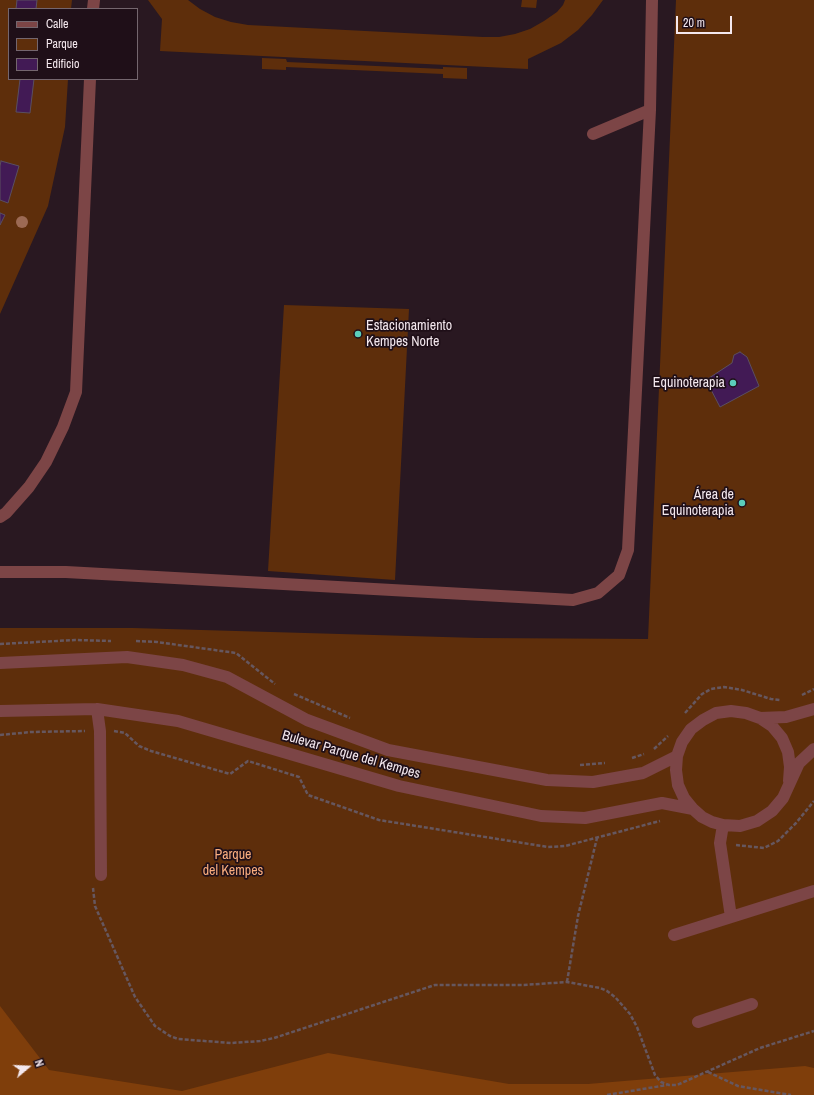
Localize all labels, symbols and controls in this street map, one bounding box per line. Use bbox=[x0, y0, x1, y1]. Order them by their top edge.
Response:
legend bbox=[8, 8, 138, 80]
scale bar bbox=[678, 8, 734, 34]
text: 20 m bbox=[683, 15, 705, 31]
text: Calle bbox=[46, 16, 68, 32]
text: Parque bbox=[46, 36, 78, 52]
text: Edificio bbox=[46, 56, 79, 72]
place label: Estacionamiento Kempes Norte bbox=[366, 318, 452, 350]
marker: Estacionamiento Kempes Norte bbox=[353, 329, 363, 339]
place label: Equinoterapia bbox=[653, 375, 725, 391]
marker: Equinoterapia bbox=[728, 378, 738, 388]
place label: Área de Equinoterapia bbox=[662, 487, 734, 520]
marker: Área de Equinoterapia bbox=[737, 498, 747, 508]
street label: Bulevar Parque del Kempes bbox=[280, 727, 422, 783]
park label: Parque del Kempes bbox=[203, 847, 263, 880]
north arrow bbox=[8, 1047, 48, 1087]
text: N bbox=[32, 1058, 47, 1068]

